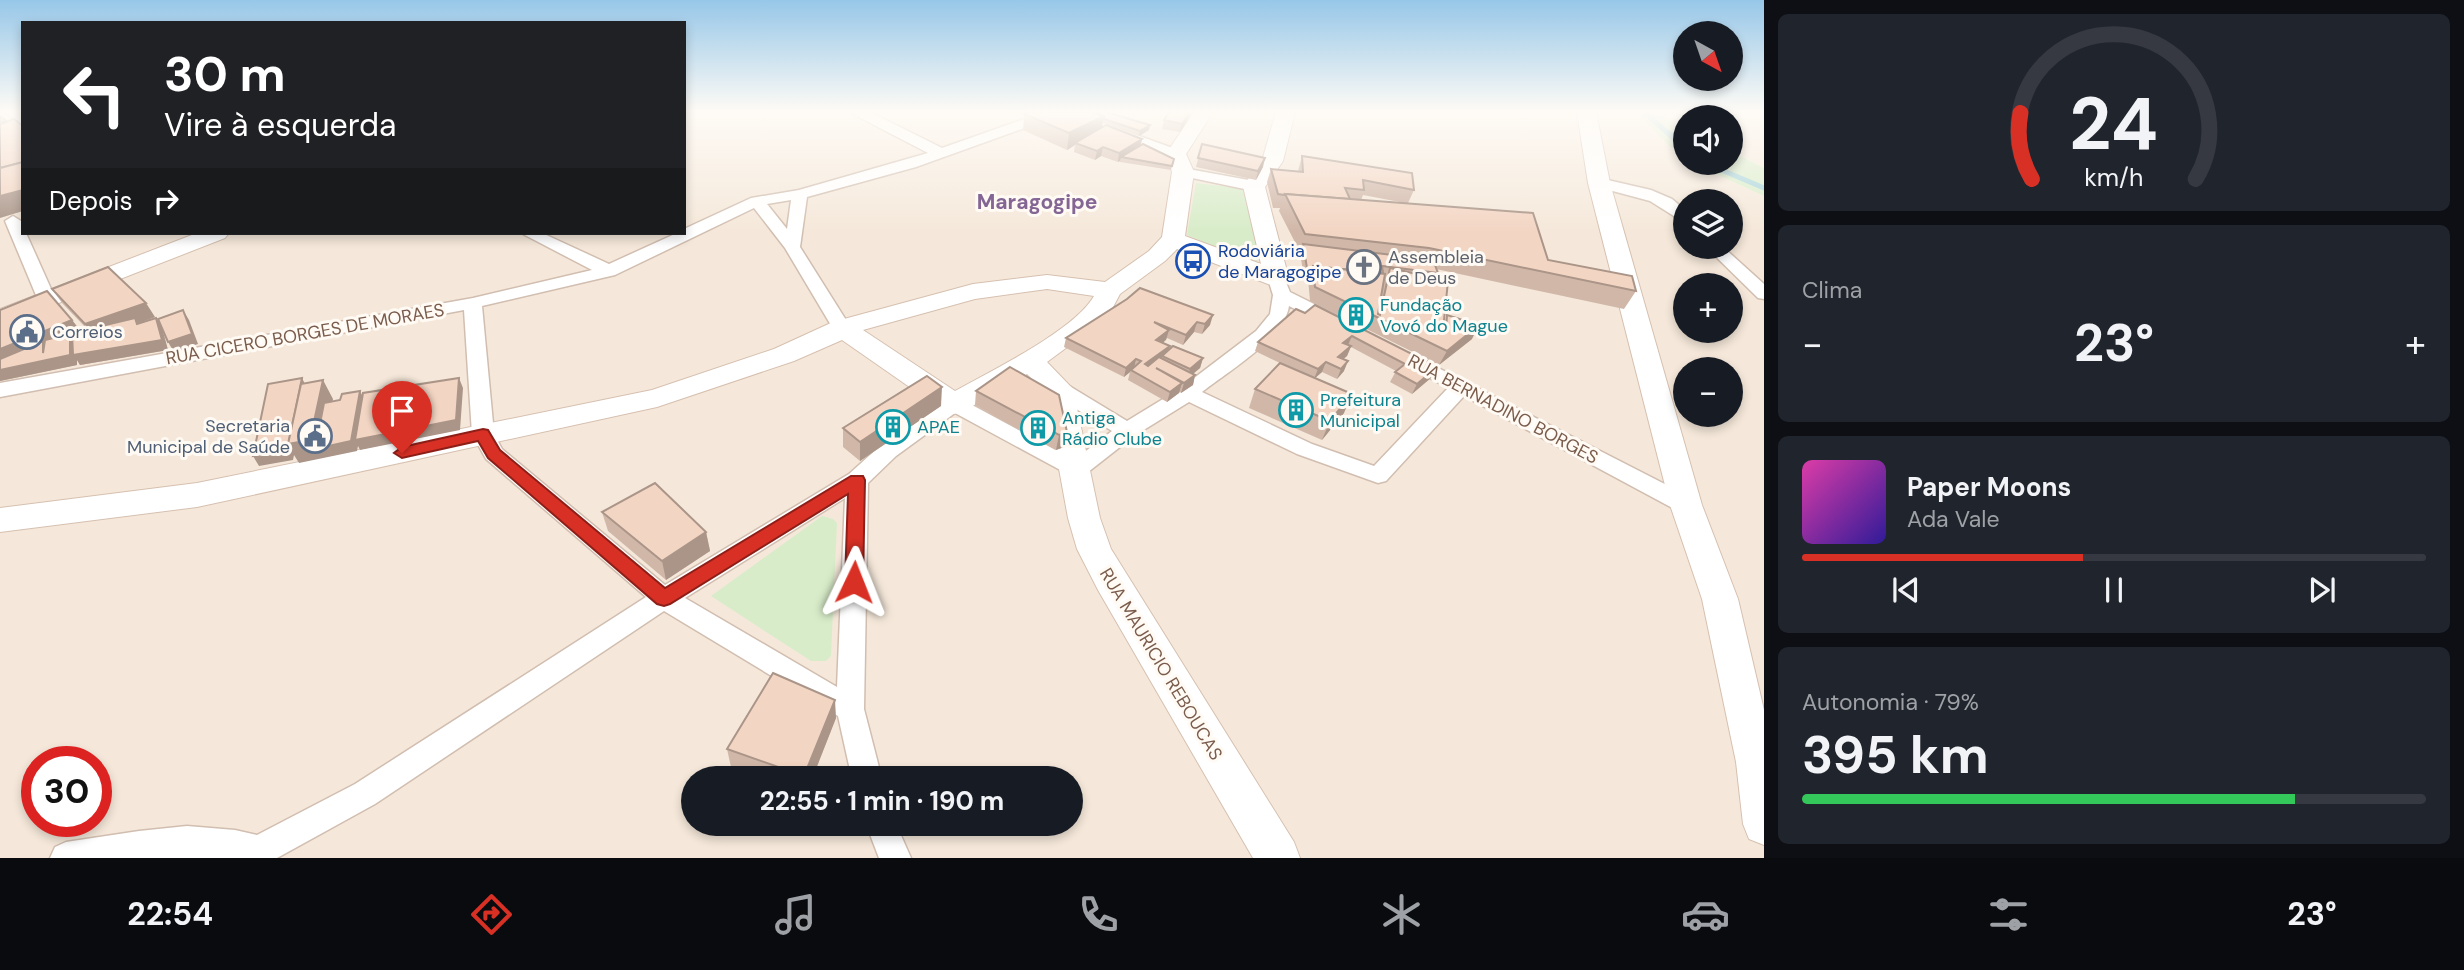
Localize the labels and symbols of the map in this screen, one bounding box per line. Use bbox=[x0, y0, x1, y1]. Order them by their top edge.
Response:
north arrow bbox=[1673, 21, 1743, 91]
district label: Maragogipe bbox=[977, 188, 1097, 216]
place label: Rodoviária de Maragogipe bbox=[1218, 239, 1342, 284]
bus stop icon: Rodoviária de Maragogipe bbox=[1174, 242, 1212, 280]
place label: Assembleia de Deus bbox=[1388, 245, 1484, 290]
church icon: Assembleia de Deus bbox=[1345, 248, 1383, 286]
place label: Fundação Vovó do Mague bbox=[1380, 293, 1508, 338]
building icon: Fundação Vovó do Mague bbox=[1337, 296, 1375, 334]
street label: RUA CICERO BORGES DE MORAES bbox=[164, 298, 446, 370]
public building icon: Correios bbox=[8, 313, 46, 351]
place label: Correios bbox=[52, 320, 123, 344]
street label: RUA BERNADINO BORGES bbox=[1404, 349, 1602, 469]
pin bbox=[372, 381, 432, 453]
place label: Prefeitura Municipal bbox=[1320, 388, 1401, 433]
building icon: Prefeitura Municipal bbox=[1277, 391, 1315, 429]
place label: Antiga Rádio Clube bbox=[1062, 406, 1162, 451]
building icon: APAE bbox=[874, 408, 912, 446]
building icon: Antiga Rádio Clube bbox=[1019, 409, 1057, 447]
place label: Secretaria Municipal de Saúde bbox=[127, 414, 290, 459]
place label: APAE bbox=[917, 415, 960, 439]
public building icon: Secretaria Municipal de Saúde bbox=[296, 417, 334, 455]
position arrow bbox=[817, 545, 891, 619]
street label: RUA MAURICIO REBOUCAS bbox=[1094, 563, 1228, 765]
speed limit sign: 30 bbox=[21, 746, 112, 837]

